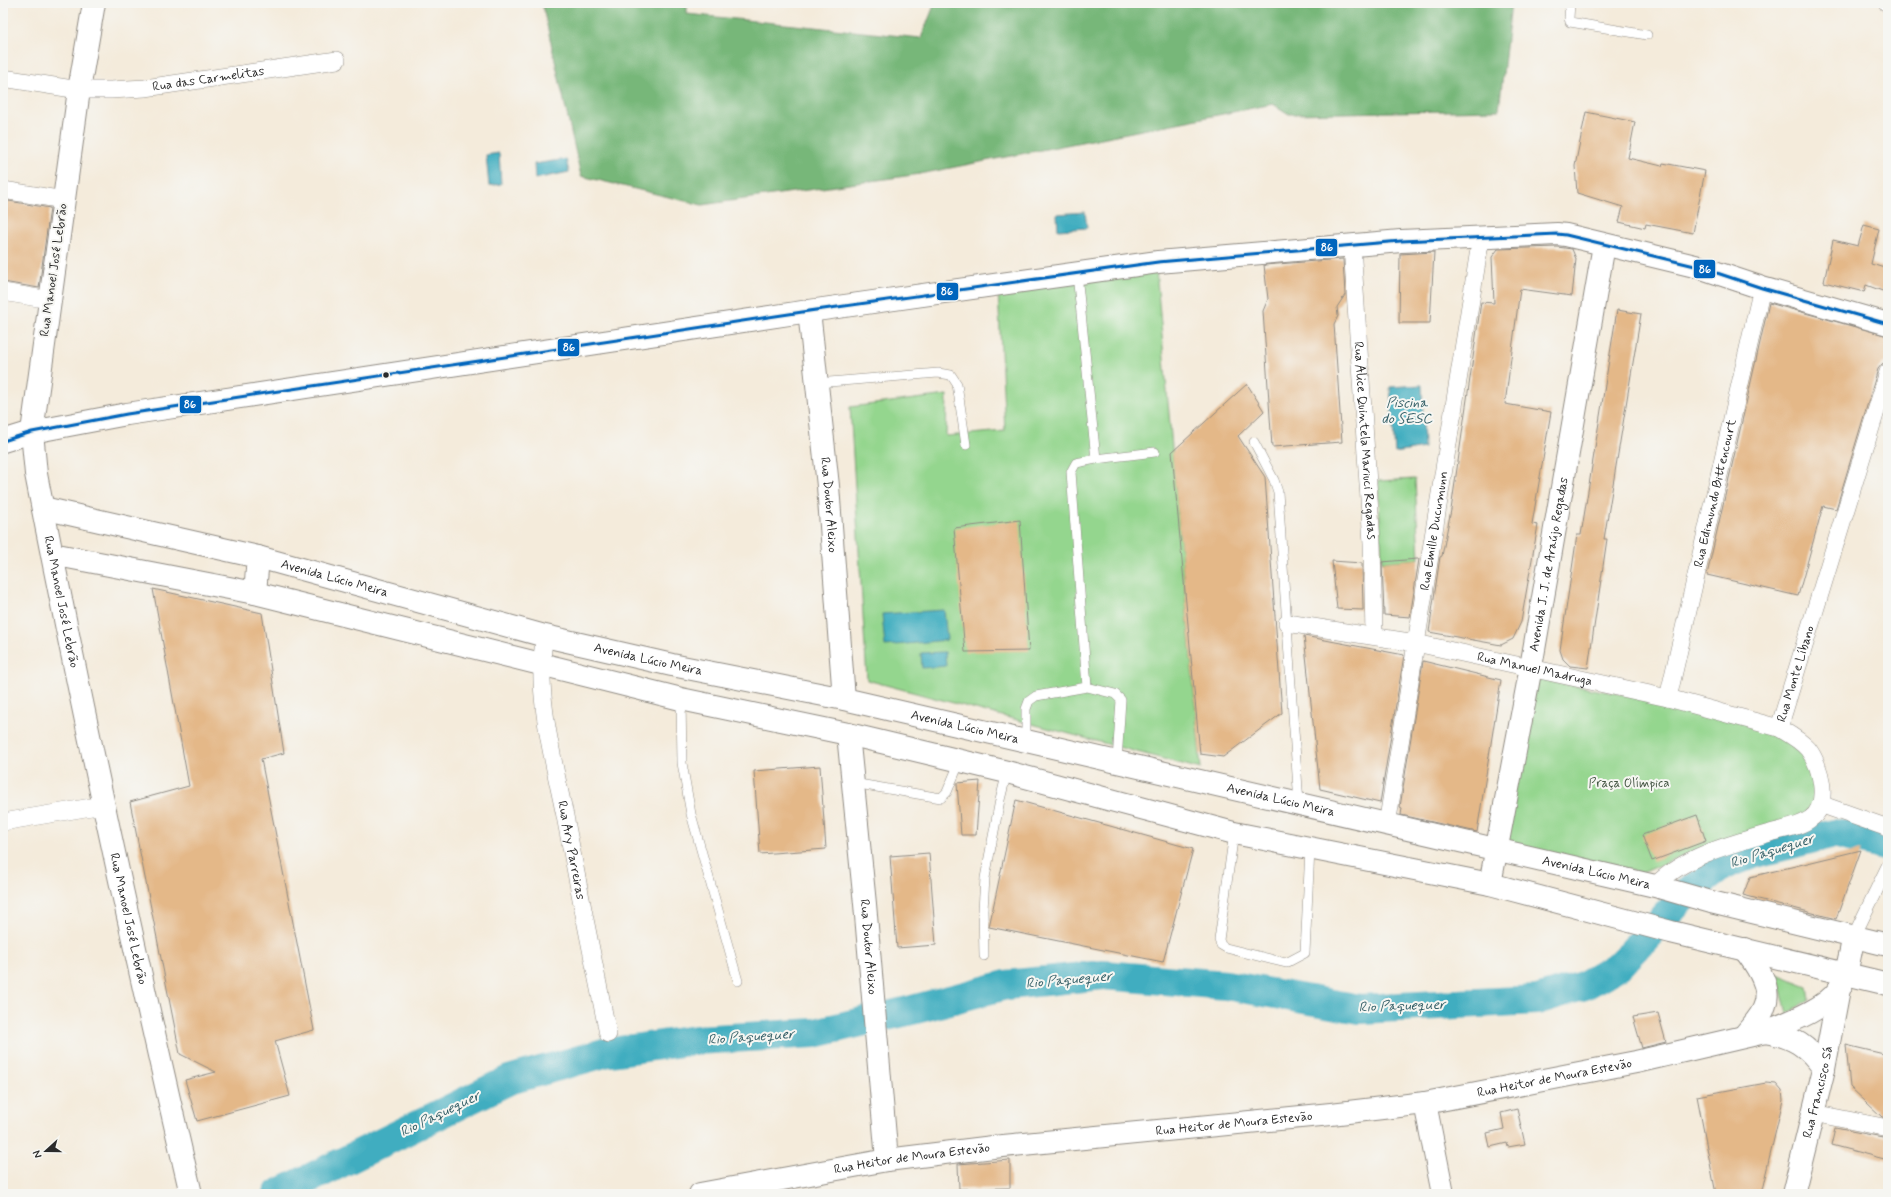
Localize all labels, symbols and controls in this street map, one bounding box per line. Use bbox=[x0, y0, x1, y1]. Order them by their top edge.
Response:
street label: Rua das Carmelitas bbox=[151, 62, 266, 95]
street label: Rua Manoel José Lebrão bbox=[36, 202, 72, 338]
line badge: 86 bbox=[1315, 238, 1338, 257]
text: 86 bbox=[1321, 241, 1333, 255]
line badge: 86 bbox=[1693, 259, 1716, 279]
text: 86 bbox=[1699, 263, 1711, 277]
line badge: 86 bbox=[936, 282, 959, 301]
text: 86 bbox=[941, 285, 953, 299]
line badge: 86 bbox=[557, 338, 580, 357]
text: 86 bbox=[563, 341, 575, 355]
street label: Rua Alice Quintela Mariuci Regadas bbox=[1350, 341, 1380, 540]
unlabelled marker bbox=[381, 370, 391, 380]
water label: Piscina do SESC bbox=[1381, 394, 1434, 428]
line badge: 86 bbox=[179, 395, 202, 414]
text: 86 bbox=[184, 398, 196, 412]
street label: Rua Edimundo Bittencourt bbox=[1690, 417, 1740, 569]
street label: Rua Doutor Aleixo bbox=[816, 456, 842, 554]
street label: Rua Emille Ducumunn bbox=[1416, 470, 1452, 592]
street label: Avenida J. J. de Araújo Regadas bbox=[1525, 476, 1572, 653]
street label: Rua Manoel José Lebrão bbox=[40, 534, 83, 670]
street label: Avenida Lúcio Meira bbox=[279, 555, 391, 601]
street label: Rua Monte Líbano bbox=[1773, 624, 1818, 724]
street label: Avenida Lúcio Meira bbox=[592, 639, 704, 679]
street label: Rua Manuel Madruga bbox=[1475, 648, 1594, 690]
street label: Avenida Lúcio Meira bbox=[909, 706, 1021, 748]
park label: Praça Olímpica bbox=[1588, 775, 1670, 792]
street label: Avenida Lúcio Meira bbox=[1225, 779, 1337, 820]
street label: Rua Ary Parreiras bbox=[554, 799, 589, 901]
water label: Rio Paquequer bbox=[1728, 829, 1818, 872]
street label: Rua Manoel José Lebrão bbox=[106, 851, 151, 987]
street label: Avenida Lúcio Meira bbox=[1541, 852, 1653, 893]
street label: Rua Doutor Aleixo bbox=[856, 898, 881, 996]
water label: Rio Paquequer bbox=[1025, 967, 1115, 993]
water label: Rio Paquequer bbox=[1358, 995, 1448, 1017]
water label: Rio Paquequer bbox=[707, 1025, 797, 1049]
street label: Rua Francisco Sá bbox=[1799, 1045, 1837, 1140]
street label: Rua Heitor de Moura Estevão bbox=[1476, 1054, 1634, 1101]
water label: Rio Paquequer bbox=[397, 1086, 485, 1141]
street label: Rua Heitor de Moura Estevão bbox=[1155, 1107, 1314, 1140]
north arrow bbox=[26, 1131, 66, 1171]
street label: Rua Heitor de Moura Estevão bbox=[833, 1139, 991, 1178]
text: N bbox=[30, 1148, 45, 1160]

